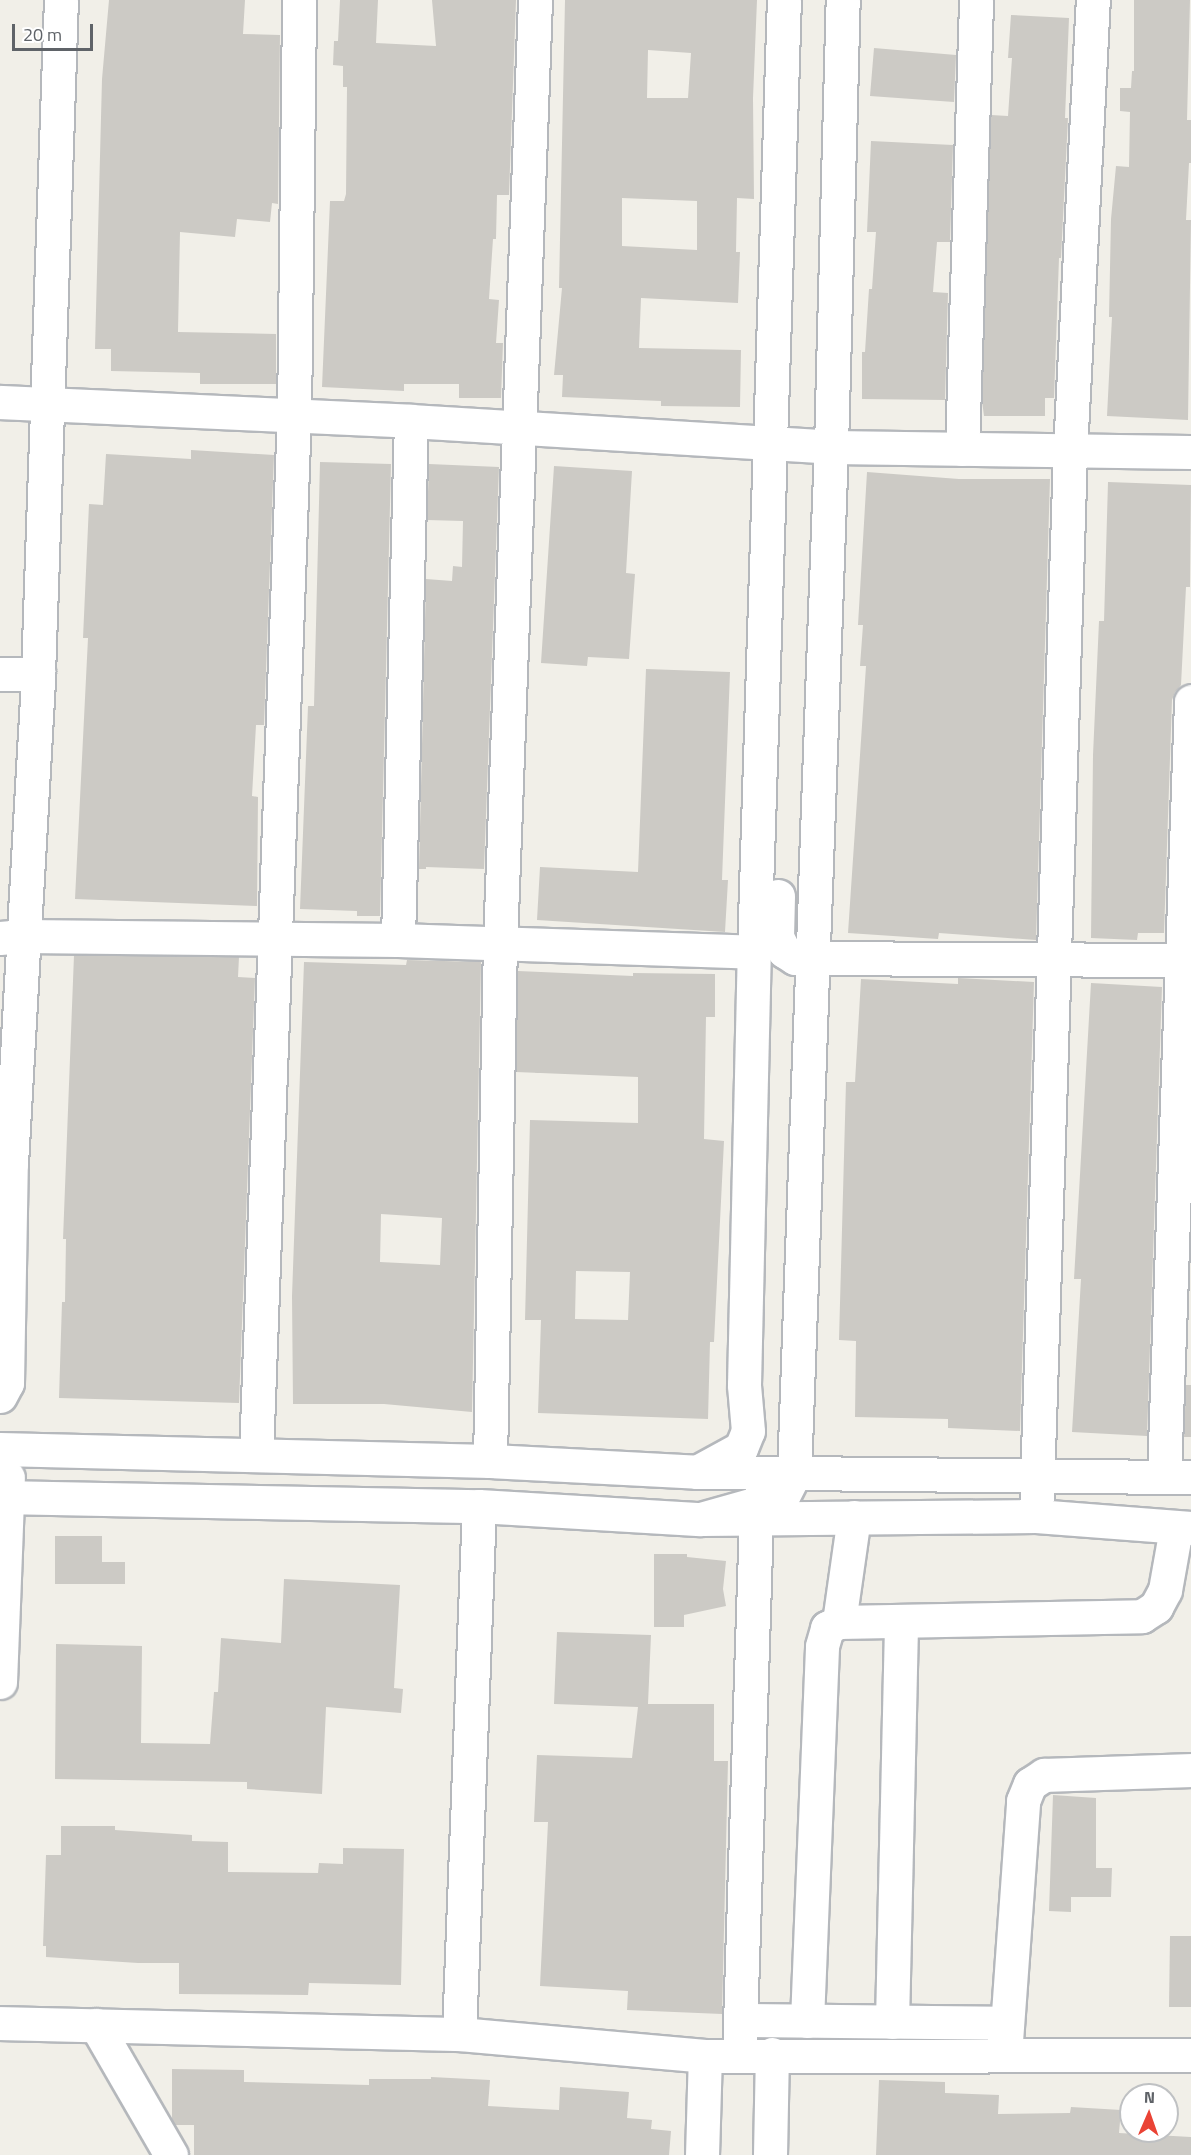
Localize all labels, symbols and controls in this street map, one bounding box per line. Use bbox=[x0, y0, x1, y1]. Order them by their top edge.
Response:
scale bar bbox=[15, 12, 96, 50]
text: 20 m bbox=[23, 21, 62, 48]
north arrow bbox=[1119, 2083, 1179, 2143]
text: N bbox=[1144, 2085, 1156, 2109]

